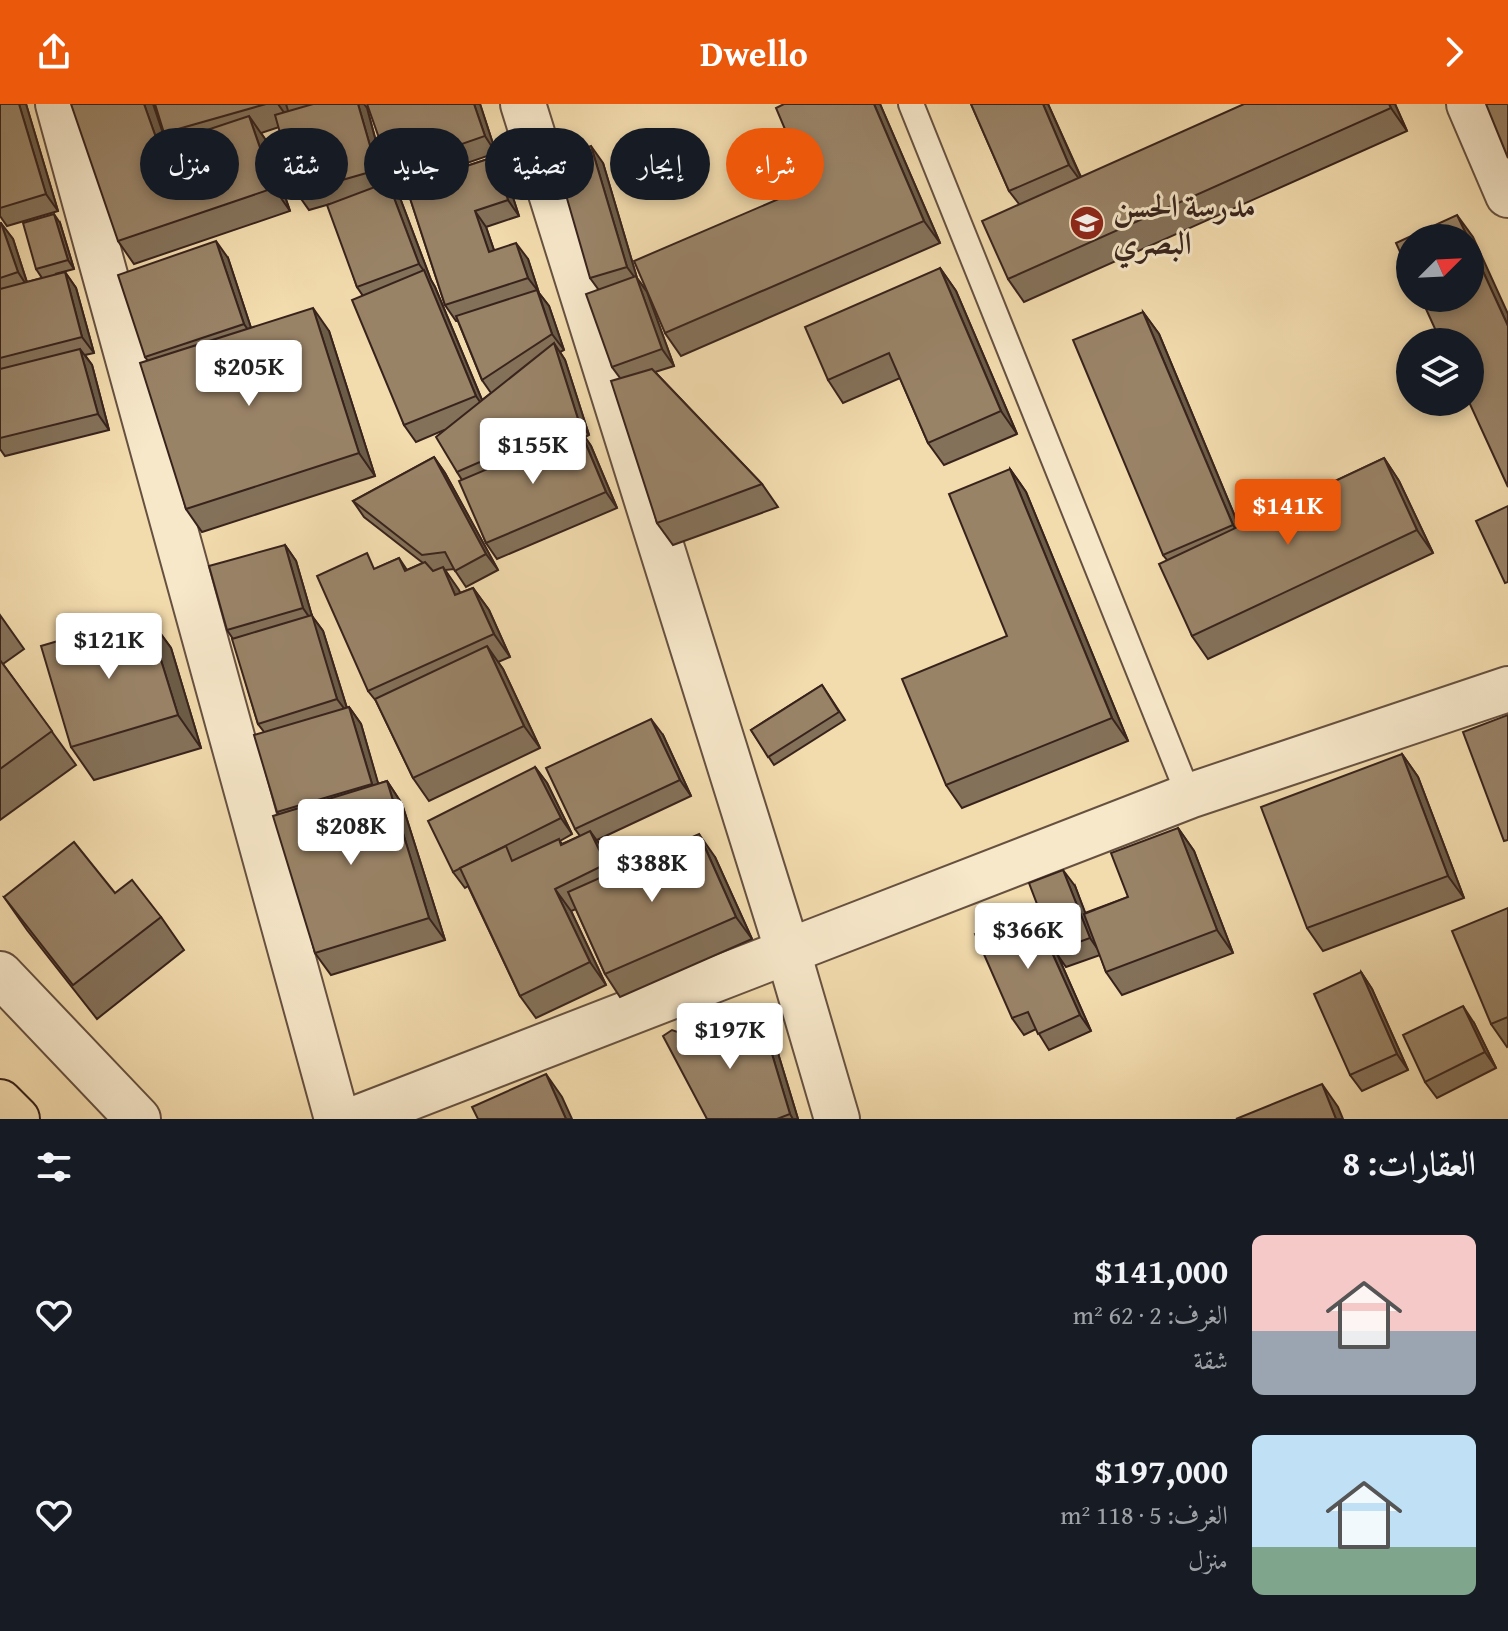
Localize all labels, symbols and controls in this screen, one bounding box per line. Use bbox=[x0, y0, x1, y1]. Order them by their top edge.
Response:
text: Dwello bbox=[700, 26, 808, 79]
icon: share bbox=[32, 30, 76, 74]
icon: forward bbox=[1432, 30, 1476, 74]
chip: منزل bbox=[140, 128, 239, 200]
chip: شقة bbox=[255, 128, 348, 200]
chip: جديد bbox=[364, 128, 469, 200]
chip: تصفية bbox=[485, 128, 594, 200]
chip: إيجار bbox=[610, 128, 710, 200]
chip: شراء bbox=[726, 128, 824, 200]
place label: مدرسة الحسن البصري bbox=[1113, 182, 1256, 269]
school or university icon: مدرسة الحسن البصري bbox=[1068, 204, 1106, 242]
north arrow bbox=[1396, 224, 1484, 312]
map controls bbox=[1396, 224, 1484, 416]
button: layers bbox=[1396, 328, 1484, 416]
pin: $205K bbox=[193, 340, 305, 408]
text: $205K bbox=[214, 346, 284, 385]
pin: $155K bbox=[477, 418, 589, 486]
text: $155K bbox=[498, 424, 568, 463]
pin: $141K bbox=[1232, 479, 1344, 547]
text: $141K bbox=[1253, 485, 1323, 524]
pin: $121K bbox=[53, 613, 165, 681]
text: $121K bbox=[74, 619, 144, 658]
pin: $208K bbox=[295, 799, 407, 867]
text: $208K bbox=[316, 805, 386, 844]
pin: $388K bbox=[596, 836, 708, 904]
text: $388K bbox=[617, 842, 687, 881]
pin: $366K bbox=[972, 903, 1084, 971]
text: $366K bbox=[993, 909, 1063, 948]
pin: $197K bbox=[674, 1003, 786, 1071]
text: $197K bbox=[695, 1009, 765, 1048]
text: العقارات: 8 bbox=[1342, 1138, 1476, 1187]
icon: filters bbox=[32, 1145, 76, 1189]
text: $141,000 bbox=[1095, 1246, 1228, 1295]
icon: home bbox=[1316, 1267, 1412, 1363]
icon: heart bbox=[32, 1293, 76, 1337]
text: الغرف: 2 · 62 m² bbox=[1073, 1295, 1228, 1334]
text: شقة bbox=[1194, 1340, 1228, 1379]
text: $197,000 bbox=[1095, 1446, 1228, 1495]
icon: home bbox=[1316, 1467, 1412, 1563]
icon: heart bbox=[32, 1493, 76, 1537]
text: الغرف: 5 · 118 m² bbox=[1060, 1495, 1228, 1534]
text: منزل bbox=[1188, 1540, 1228, 1579]

